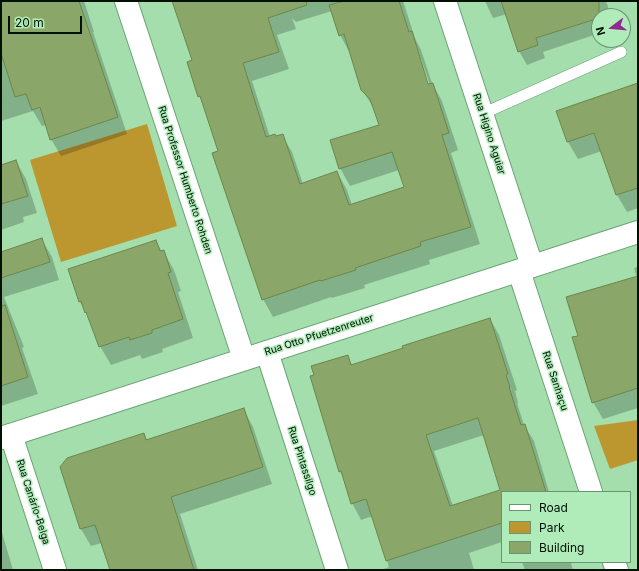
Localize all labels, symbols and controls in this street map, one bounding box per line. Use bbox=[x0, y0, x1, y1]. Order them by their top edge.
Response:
scale bar bbox=[10, 8, 84, 34]
north arrow bbox=[591, 8, 631, 48]
text: 20 m bbox=[15, 15, 44, 30]
text: N bbox=[593, 25, 608, 37]
street label: Rua Higino Aguiar bbox=[470, 92, 508, 176]
street label: Rua Professor Humberto Rohden bbox=[155, 104, 215, 256]
street label: Rua Otto Pfuetzenreuter bbox=[263, 312, 375, 358]
street label: Rua Sanhaçu bbox=[540, 350, 570, 412]
street label: Rua Pintassilgo bbox=[285, 425, 319, 497]
street label: Rua Canário-Belga bbox=[14, 458, 52, 546]
legend bbox=[501, 491, 631, 563]
text: Road bbox=[539, 500, 568, 515]
text: Park bbox=[539, 520, 565, 535]
text: Building bbox=[539, 540, 584, 555]

